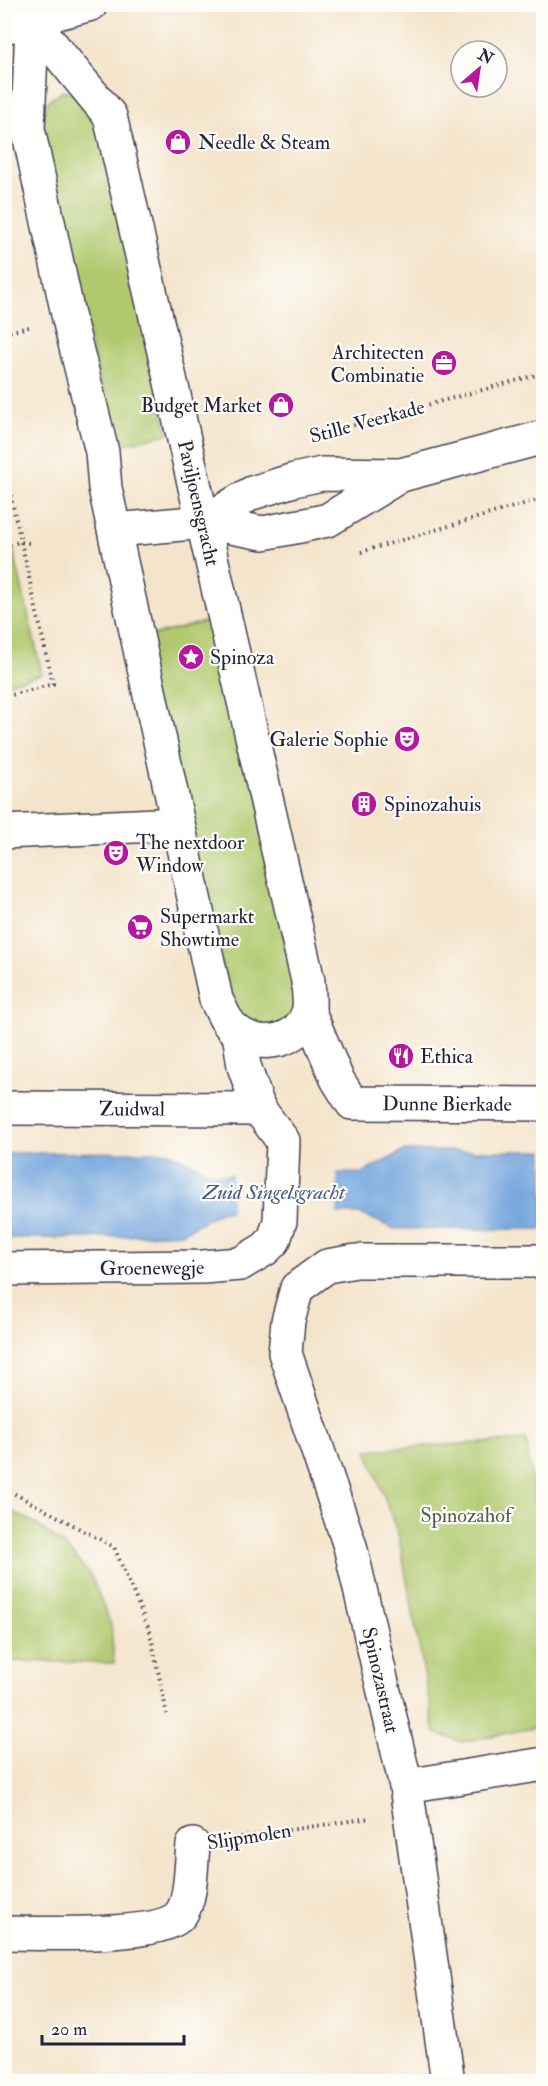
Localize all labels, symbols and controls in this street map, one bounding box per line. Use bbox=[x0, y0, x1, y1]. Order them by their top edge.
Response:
north arrow bbox=[449, 39, 509, 99]
text: N bbox=[474, 44, 497, 69]
shop icon: Needle & Steam bbox=[163, 127, 193, 157]
place label: Needle & Steam bbox=[198, 130, 331, 155]
place label: Architecten Combinatie bbox=[331, 340, 424, 388]
office icon: Architecten Combinatie bbox=[429, 348, 459, 378]
shop icon: Budget Market bbox=[266, 390, 296, 420]
place label: Budget Market bbox=[141, 393, 263, 418]
street label: Stille Veerkade bbox=[307, 394, 427, 449]
street label: Paviljoensgracht bbox=[172, 438, 225, 569]
place icon: Spinoza bbox=[176, 642, 206, 672]
place label: Spinoza bbox=[210, 645, 275, 671]
theatre icon: Galerie Sophie bbox=[392, 724, 422, 754]
place label: Galerie Sophie bbox=[269, 727, 388, 753]
building icon: Spinozahuis bbox=[349, 789, 379, 819]
place label: Spinozahuis bbox=[384, 792, 481, 818]
place label: The nextdoor Window bbox=[135, 830, 245, 878]
theatre icon: The nextdoor Window bbox=[101, 838, 131, 868]
place label: Supermarkt Showtime bbox=[160, 904, 255, 952]
supermarket icon: Supermarkt Showtime bbox=[125, 912, 155, 942]
restaurant icon: Ethica bbox=[386, 1041, 416, 1071]
place label: Ethica bbox=[420, 1044, 474, 1069]
street label: Dunne Bierkade bbox=[382, 1091, 512, 1117]
street label: Zuidwal bbox=[99, 1096, 165, 1122]
water label: Zuid Singelsgracht bbox=[202, 1179, 346, 1206]
street label: Groenewegje bbox=[100, 1255, 204, 1281]
park label: Spinozahof bbox=[421, 1503, 515, 1529]
street label: Spinozastraat bbox=[355, 1625, 405, 1736]
street label: Slijpmolen bbox=[205, 1818, 293, 1856]
scale bar bbox=[42, 2008, 184, 2046]
text: 20 m bbox=[51, 2018, 87, 2041]

